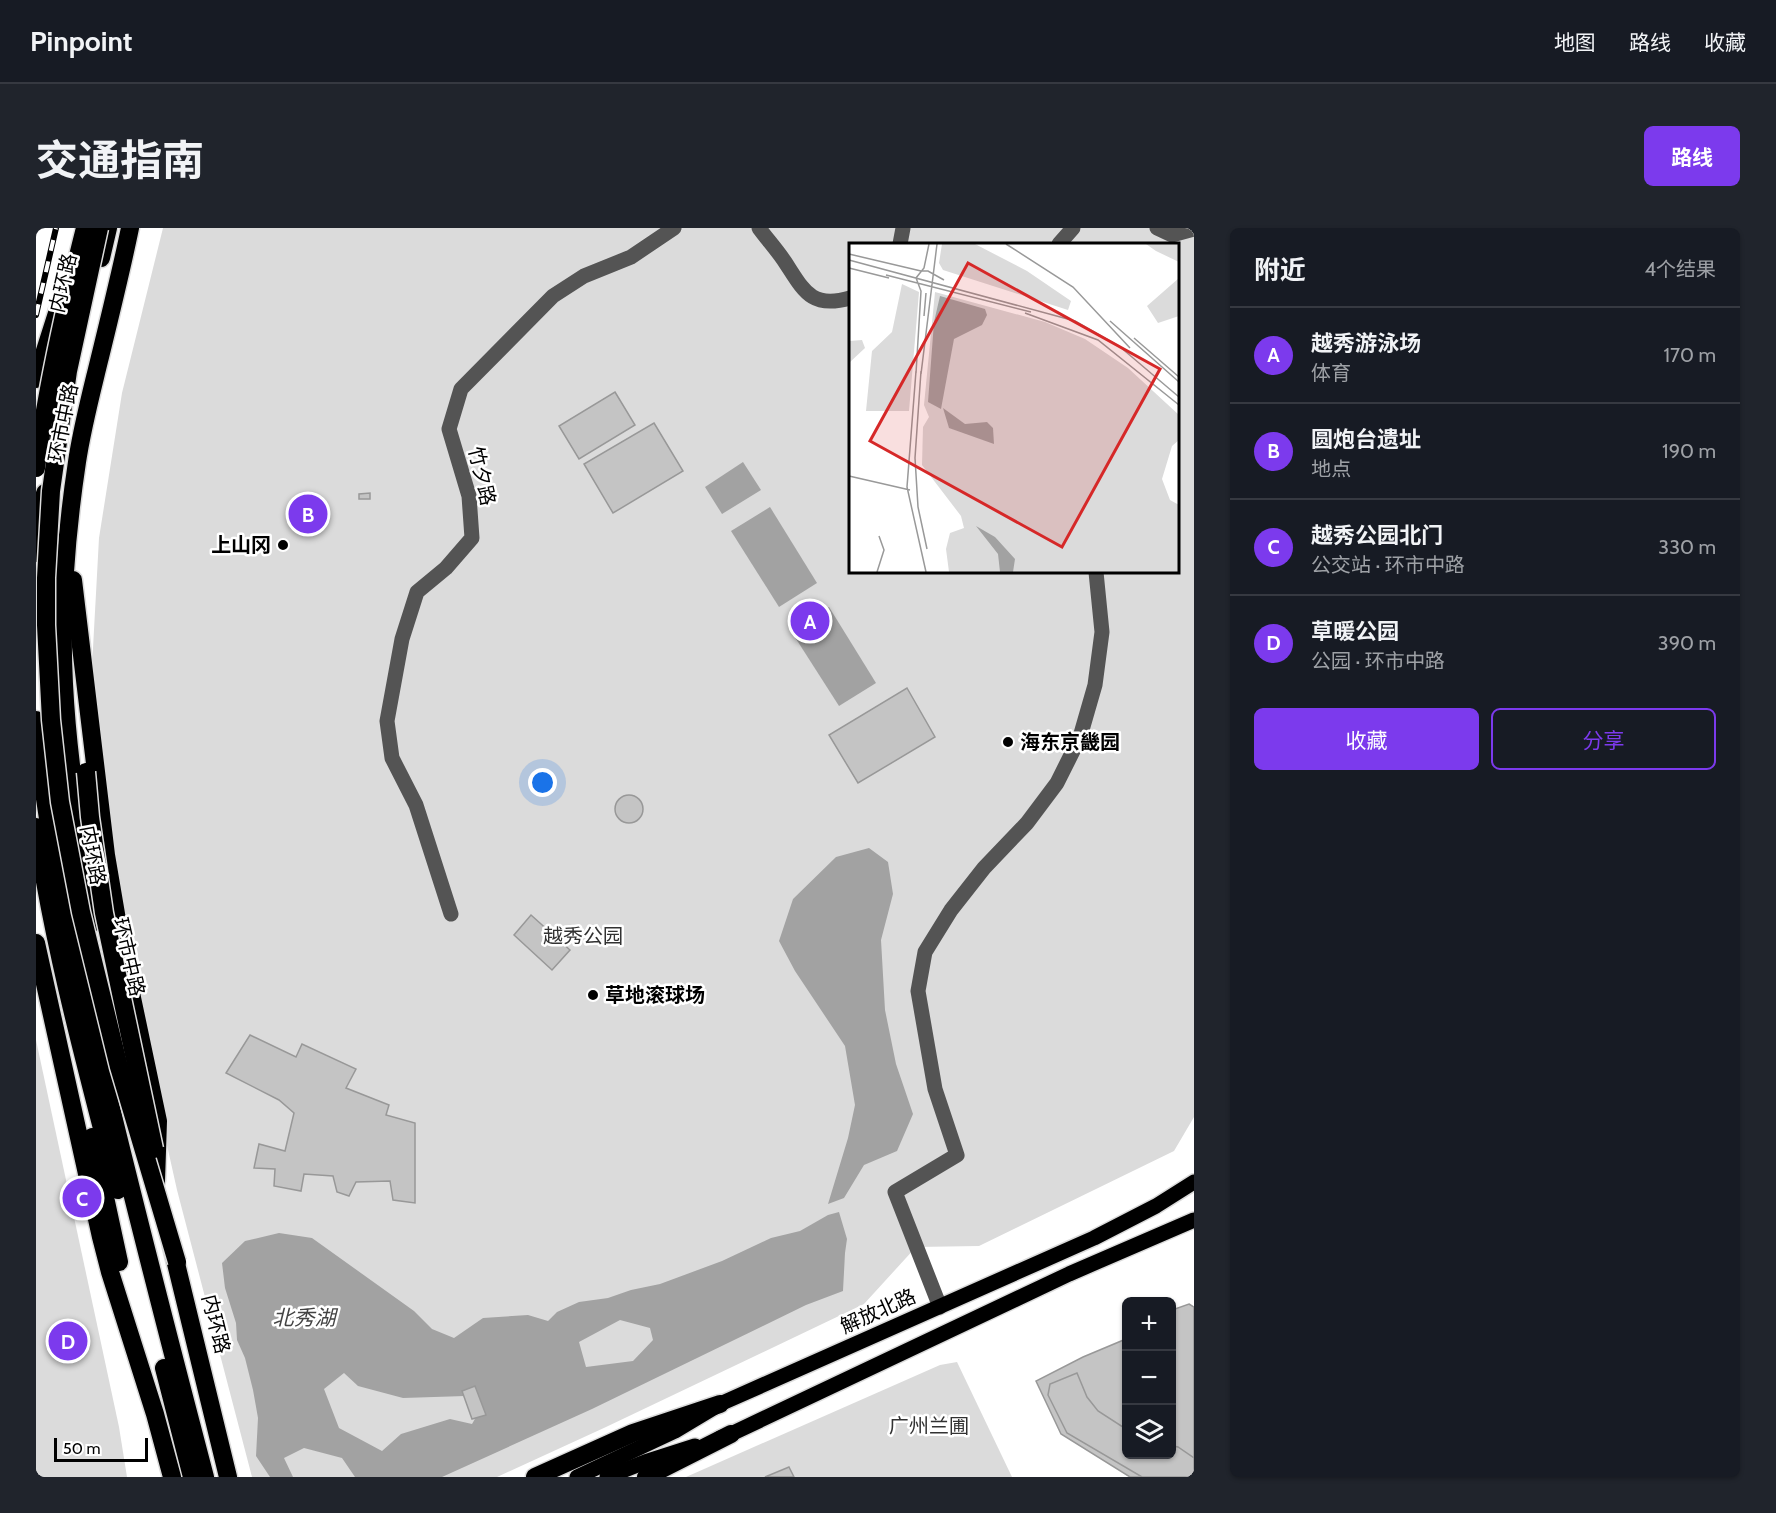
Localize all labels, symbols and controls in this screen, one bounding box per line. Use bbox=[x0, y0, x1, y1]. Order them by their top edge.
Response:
text: Pinpoint bbox=[30, 24, 132, 58]
text: 地图 bbox=[1554, 30, 1596, 55]
text: 路线 bbox=[1629, 30, 1671, 55]
text: 收藏 bbox=[1704, 30, 1746, 55]
button: 路线 bbox=[1644, 126, 1740, 186]
text: 交通指南 bbox=[36, 134, 204, 186]
inset map bbox=[849, 243, 1179, 573]
street label: 内环路 bbox=[45, 251, 81, 315]
text: 附近 bbox=[1254, 254, 1306, 286]
text: 4个结果 bbox=[1644, 257, 1716, 281]
text: 越秀游泳场 bbox=[1311, 330, 1421, 357]
text: A bbox=[1267, 343, 1280, 367]
text: 170 m bbox=[1664, 343, 1716, 367]
text: 体育 bbox=[1311, 361, 1351, 385]
street label: 环市中路 bbox=[44, 381, 82, 465]
text: 圆炮台遗址 bbox=[1311, 426, 1421, 453]
text: B bbox=[1267, 439, 1280, 463]
text: 190 m bbox=[1662, 439, 1716, 463]
street label: 竹夕路 bbox=[464, 444, 500, 508]
text: 地点 bbox=[1311, 457, 1351, 481]
pin: B bbox=[288, 492, 328, 536]
text: 越秀公园北门 bbox=[1311, 522, 1443, 549]
place label: 上山冈 bbox=[211, 533, 271, 557]
text: C bbox=[1267, 535, 1280, 559]
text: 330 m bbox=[1658, 535, 1716, 559]
marker: 上山冈 bbox=[276, 538, 290, 552]
text: 公交站 · 环市中路 bbox=[1311, 553, 1465, 577]
pin: A bbox=[790, 598, 830, 644]
text: 草暖公园 bbox=[1311, 618, 1399, 645]
text: D bbox=[1266, 631, 1281, 655]
text: 390 m bbox=[1658, 631, 1716, 655]
text: 公园 · 环市中路 bbox=[1311, 649, 1445, 673]
button: 收藏 bbox=[1254, 708, 1479, 770]
button: 分享 bbox=[1491, 708, 1716, 770]
place label: 海东京畿园 bbox=[1020, 730, 1120, 754]
marker: 海东京畿园 bbox=[1001, 735, 1015, 749]
your location bbox=[528, 768, 557, 797]
street label: 内环路 bbox=[75, 823, 111, 887]
street label: 环市中路 bbox=[108, 915, 150, 999]
park label: 越秀公园 bbox=[543, 924, 623, 948]
place label: 草地滚球场 bbox=[605, 983, 705, 1007]
marker: 草地滚球场 bbox=[586, 988, 600, 1002]
pin: C bbox=[62, 1176, 102, 1220]
street label: 解放北路 bbox=[837, 1284, 919, 1338]
street label: 内环路 bbox=[197, 1292, 235, 1356]
map controls bbox=[1122, 1297, 1176, 1459]
button: + bbox=[1122, 1297, 1176, 1351]
water label: 北秀湖 bbox=[273, 1305, 338, 1330]
pin: D bbox=[48, 1318, 87, 1364]
button: − bbox=[1122, 1351, 1176, 1405]
button: layers bbox=[1122, 1405, 1176, 1459]
park label: 广州兰圃 bbox=[889, 1414, 969, 1438]
scale bar bbox=[54, 1435, 148, 1462]
text: 50 m bbox=[63, 1439, 100, 1458]

